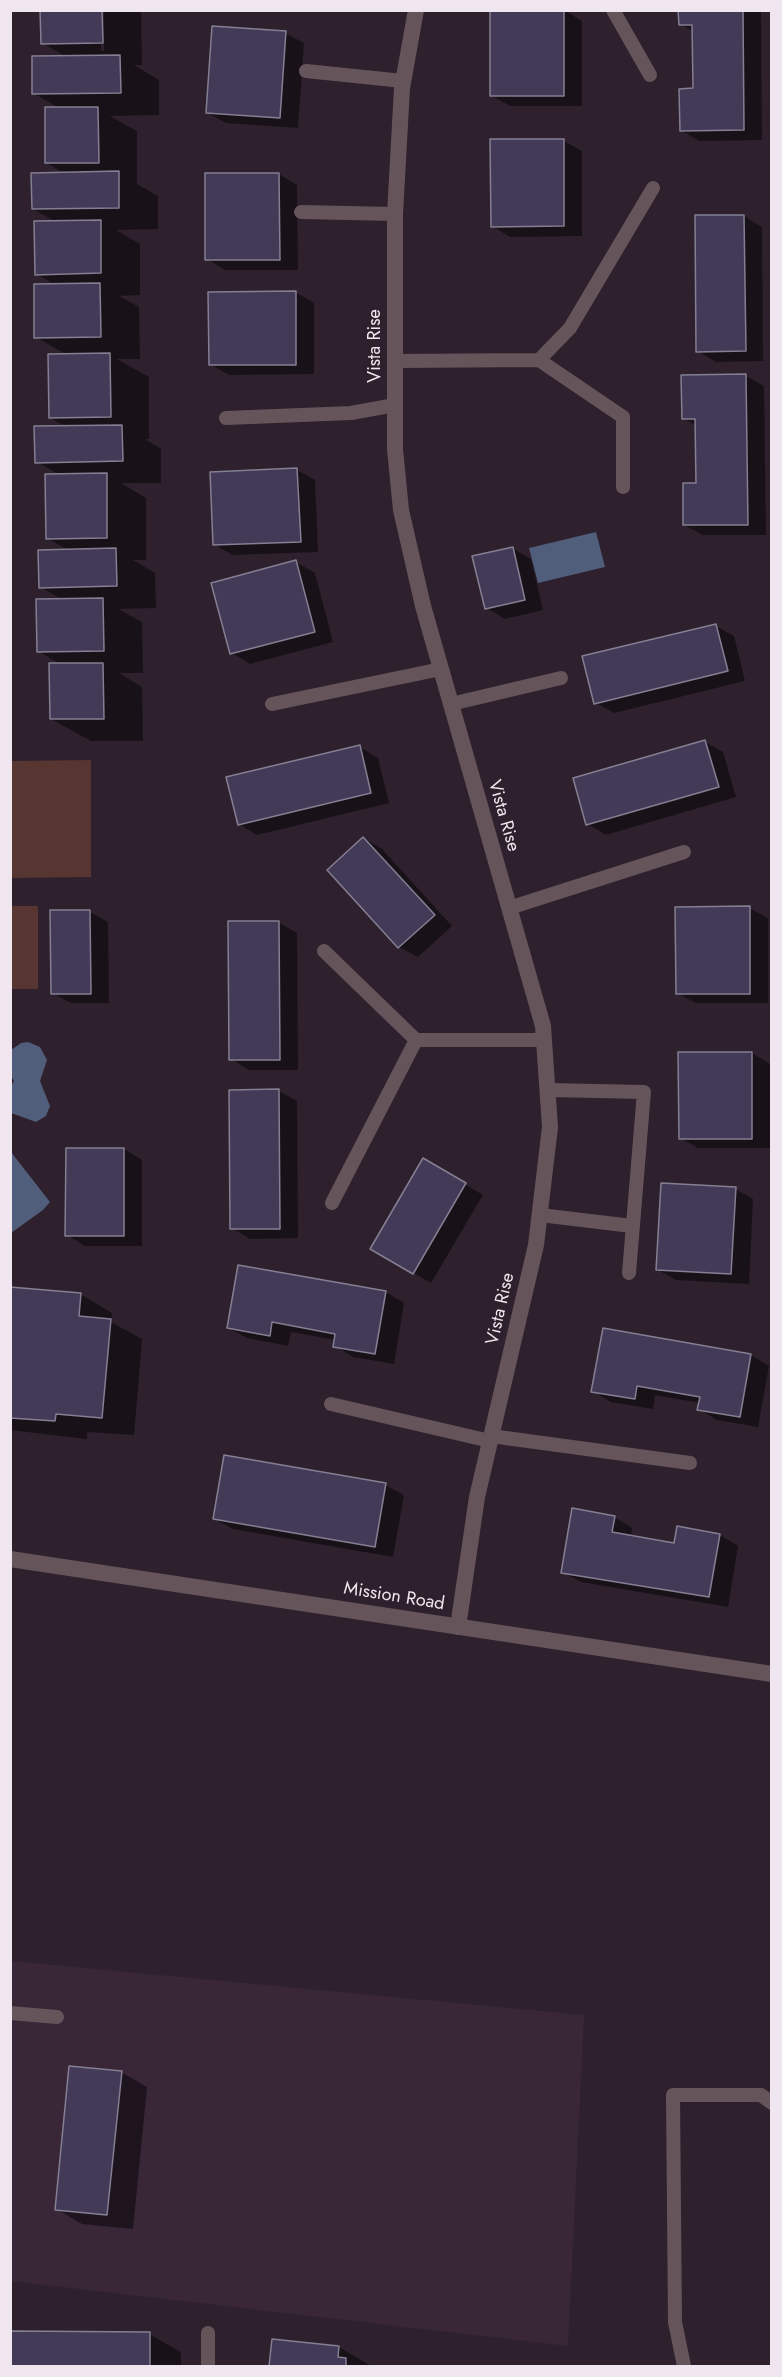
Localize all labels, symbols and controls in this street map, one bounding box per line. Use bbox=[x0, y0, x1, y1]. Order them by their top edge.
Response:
street label: Vista Rise bbox=[365, 309, 387, 383]
street label: Vista Rise bbox=[482, 778, 524, 854]
street label: Vista Rise bbox=[482, 1271, 520, 1347]
street label: Mission Road bbox=[342, 1578, 446, 1616]

